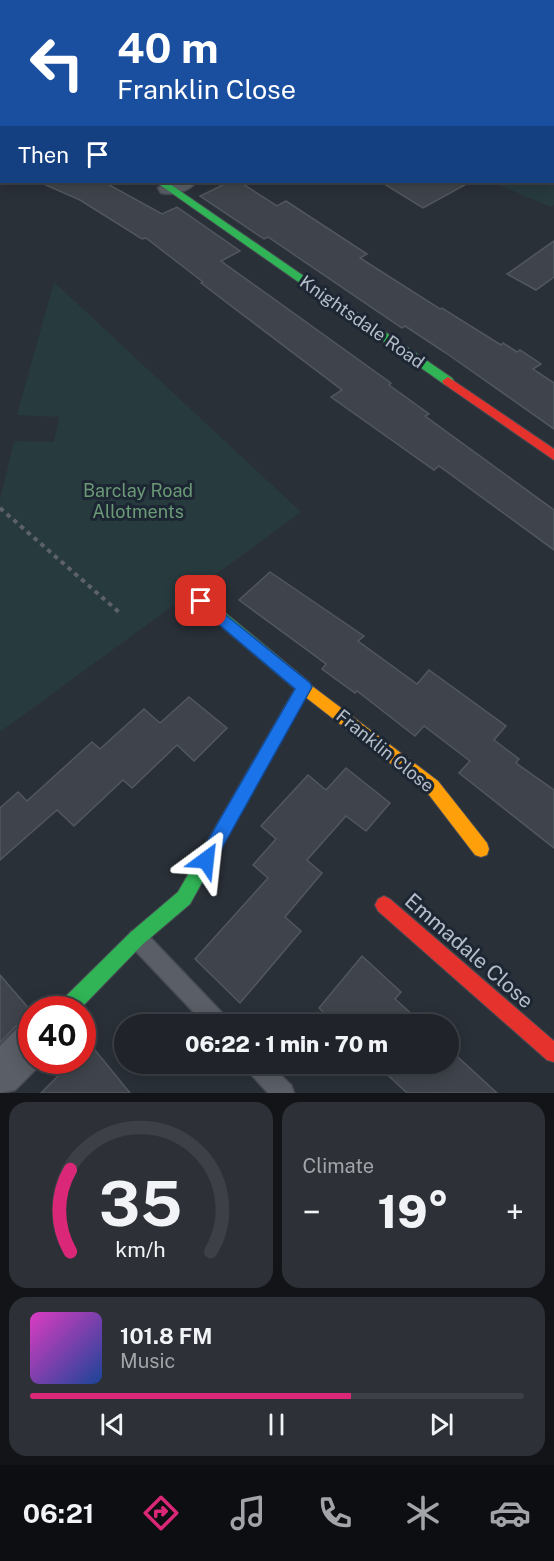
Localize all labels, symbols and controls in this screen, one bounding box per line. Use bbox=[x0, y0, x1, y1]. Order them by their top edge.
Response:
text: 40 m bbox=[117, 23, 219, 72]
icon: left bbox=[18, 24, 96, 102]
text: Franklin Close bbox=[117, 73, 296, 105]
icon: arrive bbox=[81, 138, 114, 171]
text: Then bbox=[18, 142, 69, 168]
street label: Knightsdale Road bbox=[296, 271, 429, 372]
park label: Barclay Road Allotments bbox=[83, 480, 193, 522]
pin bbox=[175, 575, 226, 626]
icon: arrive bbox=[184, 584, 217, 617]
street label: Franklin Close bbox=[332, 705, 438, 796]
position arrow bbox=[174, 828, 238, 892]
street label: Emmadale Close bbox=[400, 888, 539, 1013]
speed limit sign: 40 bbox=[18, 996, 96, 1074]
text: 06:22 · 1 min · 70 m bbox=[185, 1031, 388, 1057]
text: Climate bbox=[303, 1154, 374, 1178]
text: 35 bbox=[99, 1167, 183, 1240]
text: 19° bbox=[377, 1185, 449, 1238]
text: − bbox=[303, 1193, 321, 1231]
text: + bbox=[506, 1193, 524, 1231]
text: km/h bbox=[116, 1237, 166, 1262]
text: 101.8 FM bbox=[120, 1323, 212, 1349]
text: Music bbox=[120, 1349, 175, 1373]
icon: previous bbox=[96, 1408, 129, 1441]
icon: pause bbox=[260, 1408, 293, 1441]
icon: next bbox=[425, 1408, 458, 1441]
icon: directions bbox=[140, 1492, 182, 1534]
icon: music bbox=[227, 1492, 269, 1534]
icon: phone bbox=[314, 1492, 356, 1534]
icon: climate bbox=[402, 1492, 444, 1534]
icon: car bbox=[489, 1492, 531, 1534]
text: 06:21 bbox=[23, 1497, 94, 1529]

